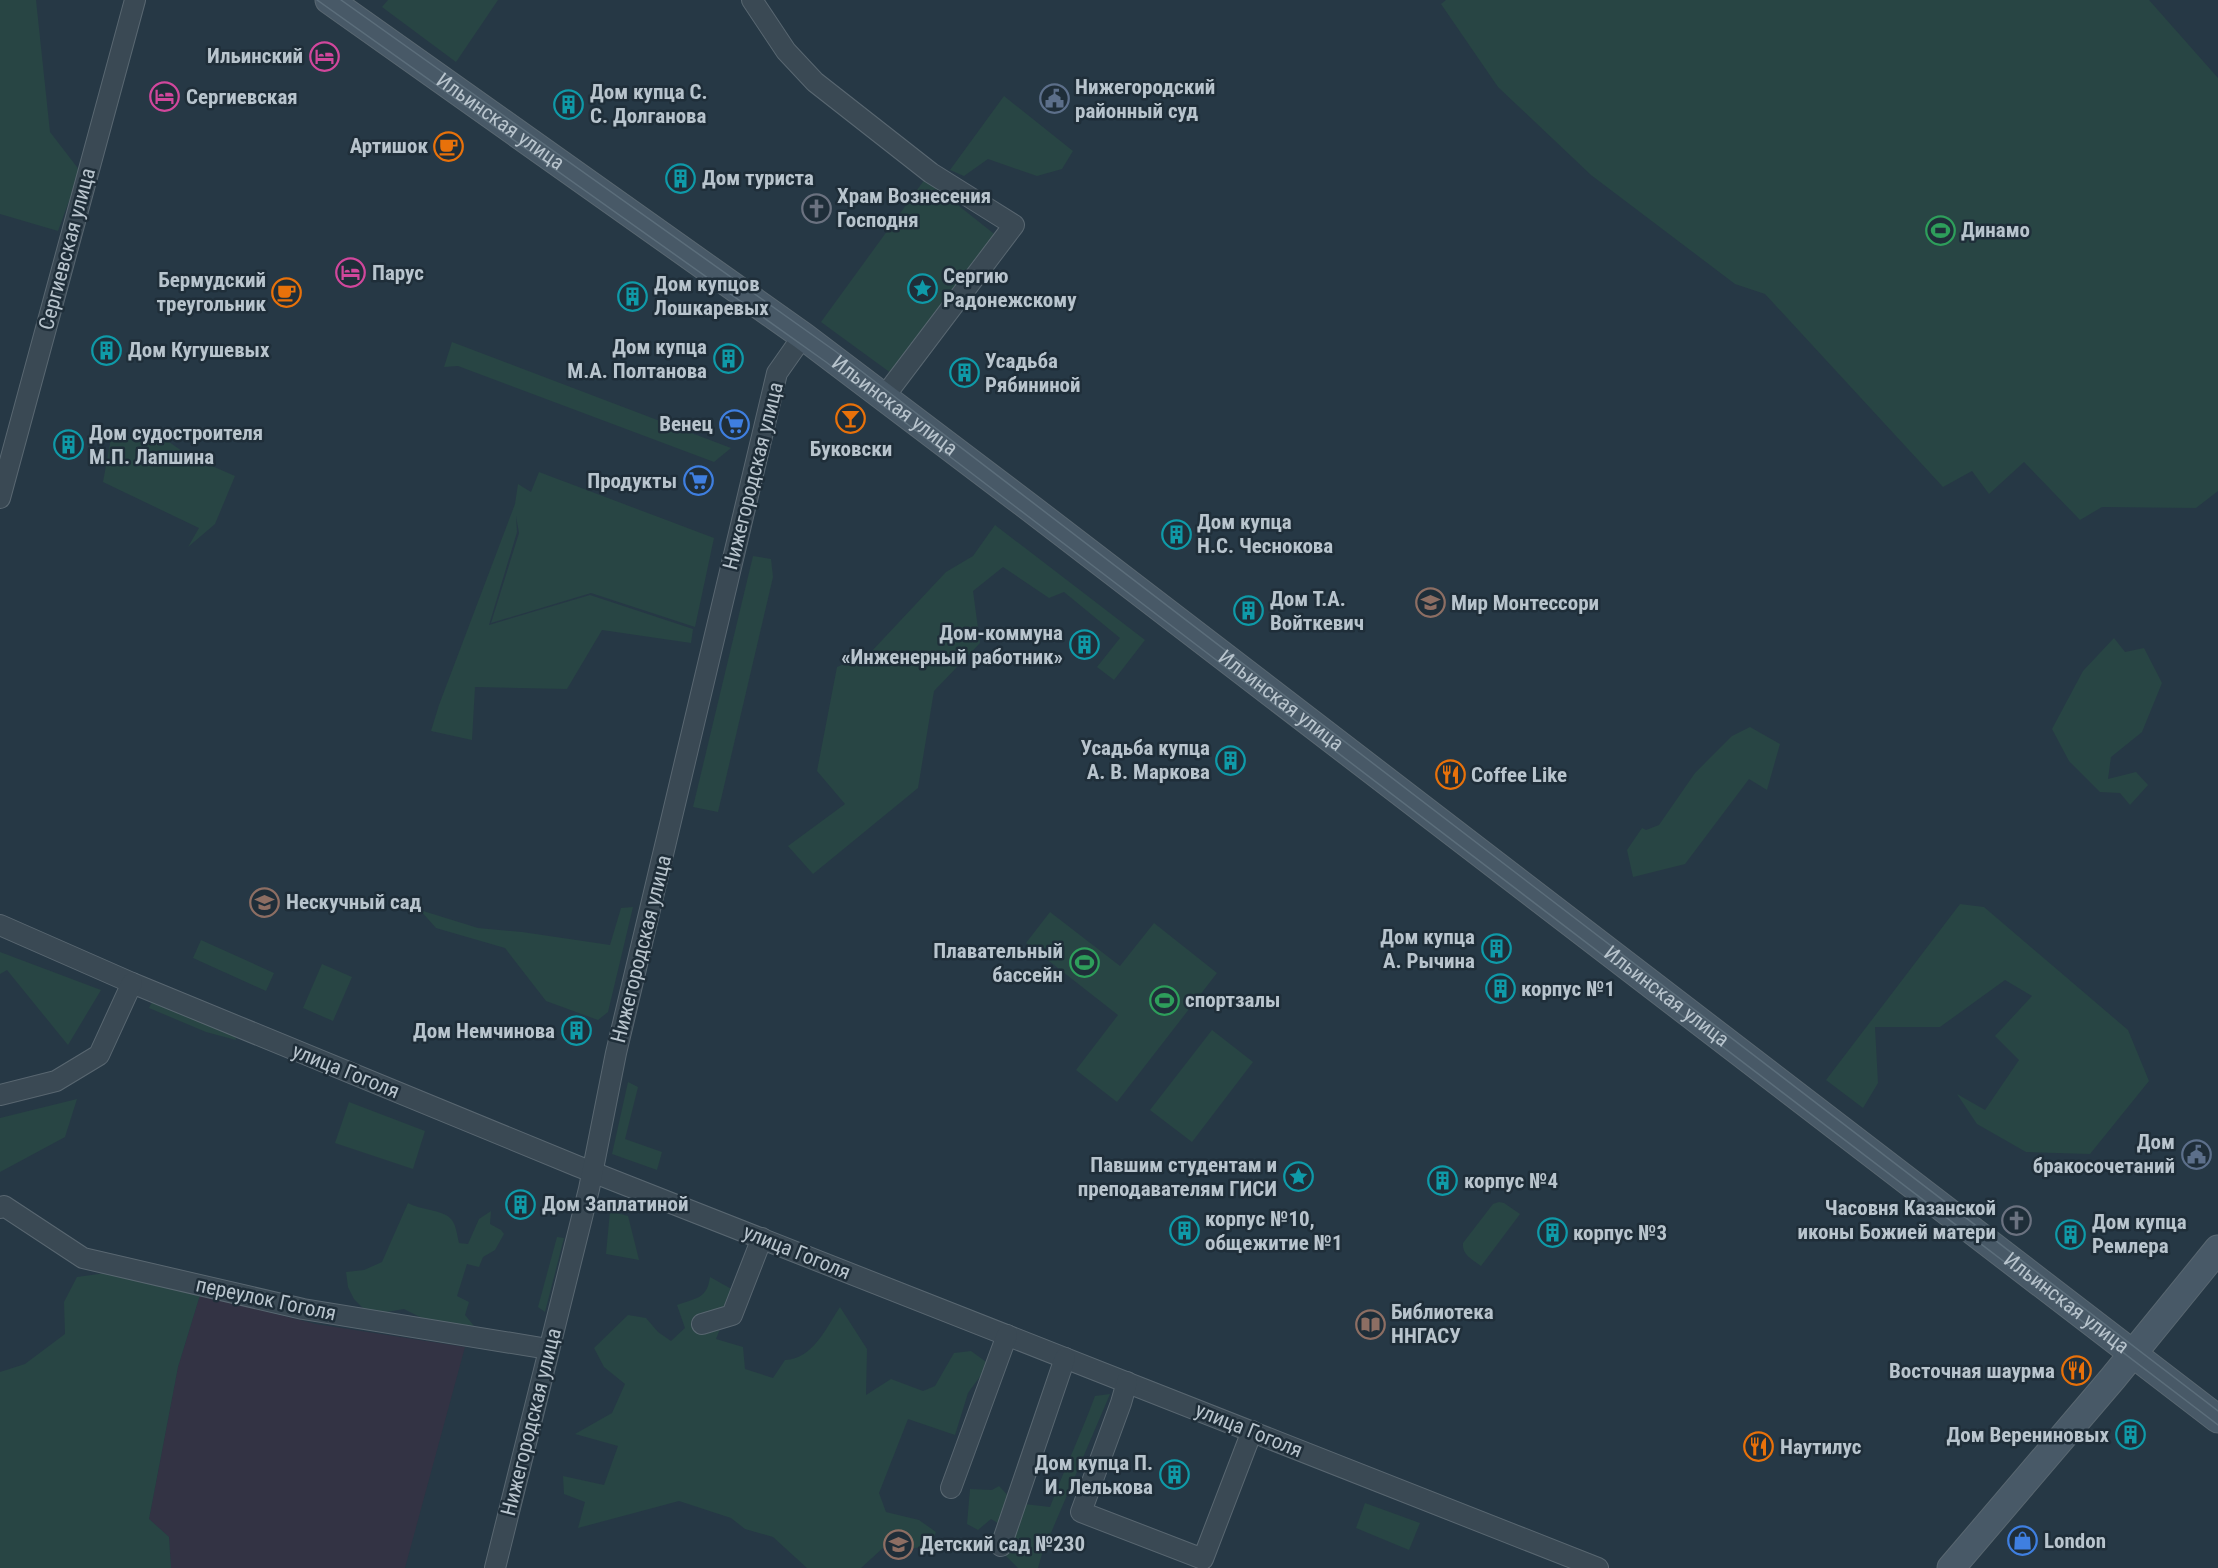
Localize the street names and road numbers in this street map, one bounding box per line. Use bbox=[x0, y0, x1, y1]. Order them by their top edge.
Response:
street label: Ильинская улица bbox=[432, 68, 569, 175]
street label: Сергиевская улица bbox=[34, 165, 100, 333]
street label: Ильинская улица bbox=[827, 350, 962, 461]
street label: Нижегородская улица bbox=[718, 380, 788, 572]
street label: Ильинская улица bbox=[1214, 645, 1348, 756]
street label: Нижегородская улица bbox=[606, 853, 676, 1045]
street label: Ильинская улица bbox=[1599, 941, 1734, 1052]
street label: улица Гоголя bbox=[289, 1039, 403, 1103]
street label: улица Гоголя bbox=[740, 1220, 854, 1284]
street label: Ильинская улица bbox=[1999, 1247, 2134, 1358]
street label: переулок Гоголя bbox=[194, 1272, 338, 1326]
street label: Нижегородская улица bbox=[496, 1326, 566, 1518]
street label: улица Гоголя bbox=[1192, 1398, 1306, 1462]

